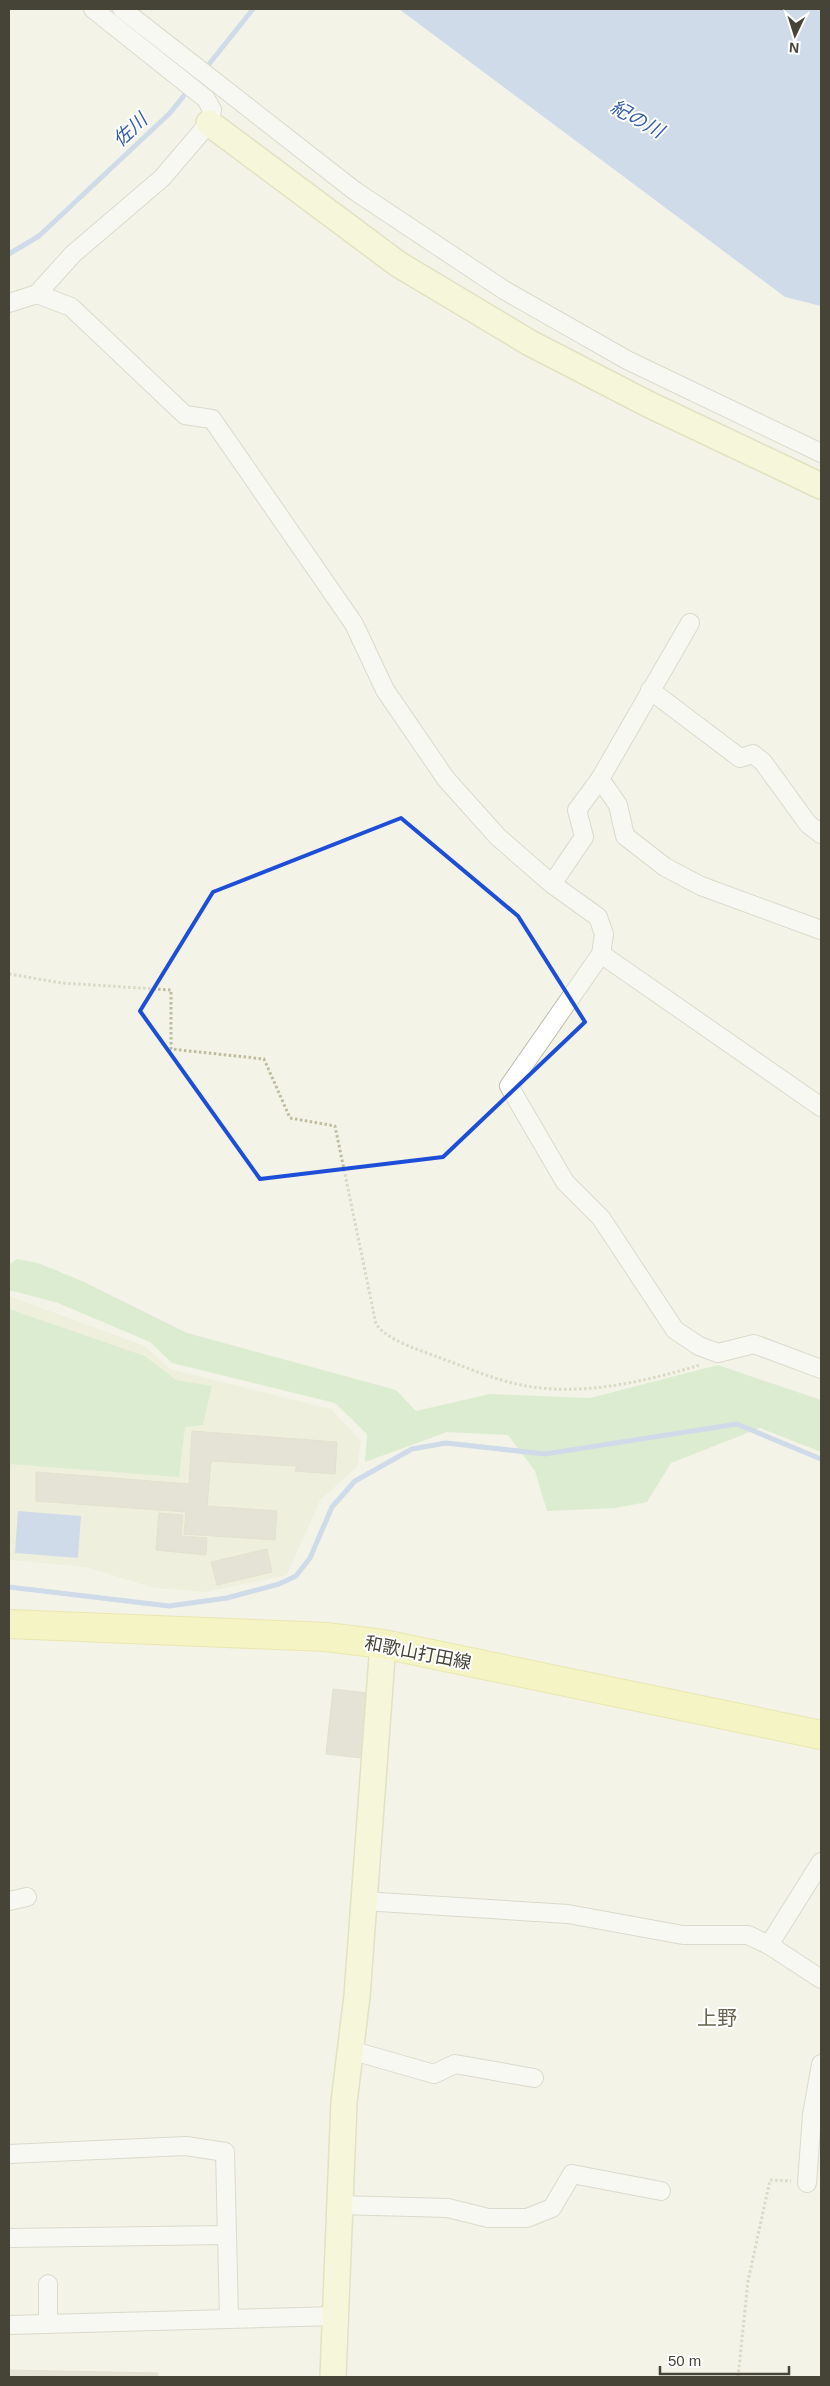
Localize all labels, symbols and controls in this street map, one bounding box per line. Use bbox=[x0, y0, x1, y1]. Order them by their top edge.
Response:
north arrow bbox=[770, 10, 820, 60]
text: N bbox=[788, 40, 800, 56]
water label: 紀の川 bbox=[607, 96, 669, 143]
water label: 佐川 bbox=[109, 108, 153, 151]
street label: 和歌山打田線 bbox=[363, 1633, 473, 1673]
district label: 上野 bbox=[697, 2007, 737, 2029]
scale bar bbox=[660, 2344, 789, 2376]
text: 50 m bbox=[668, 2352, 701, 2369]

